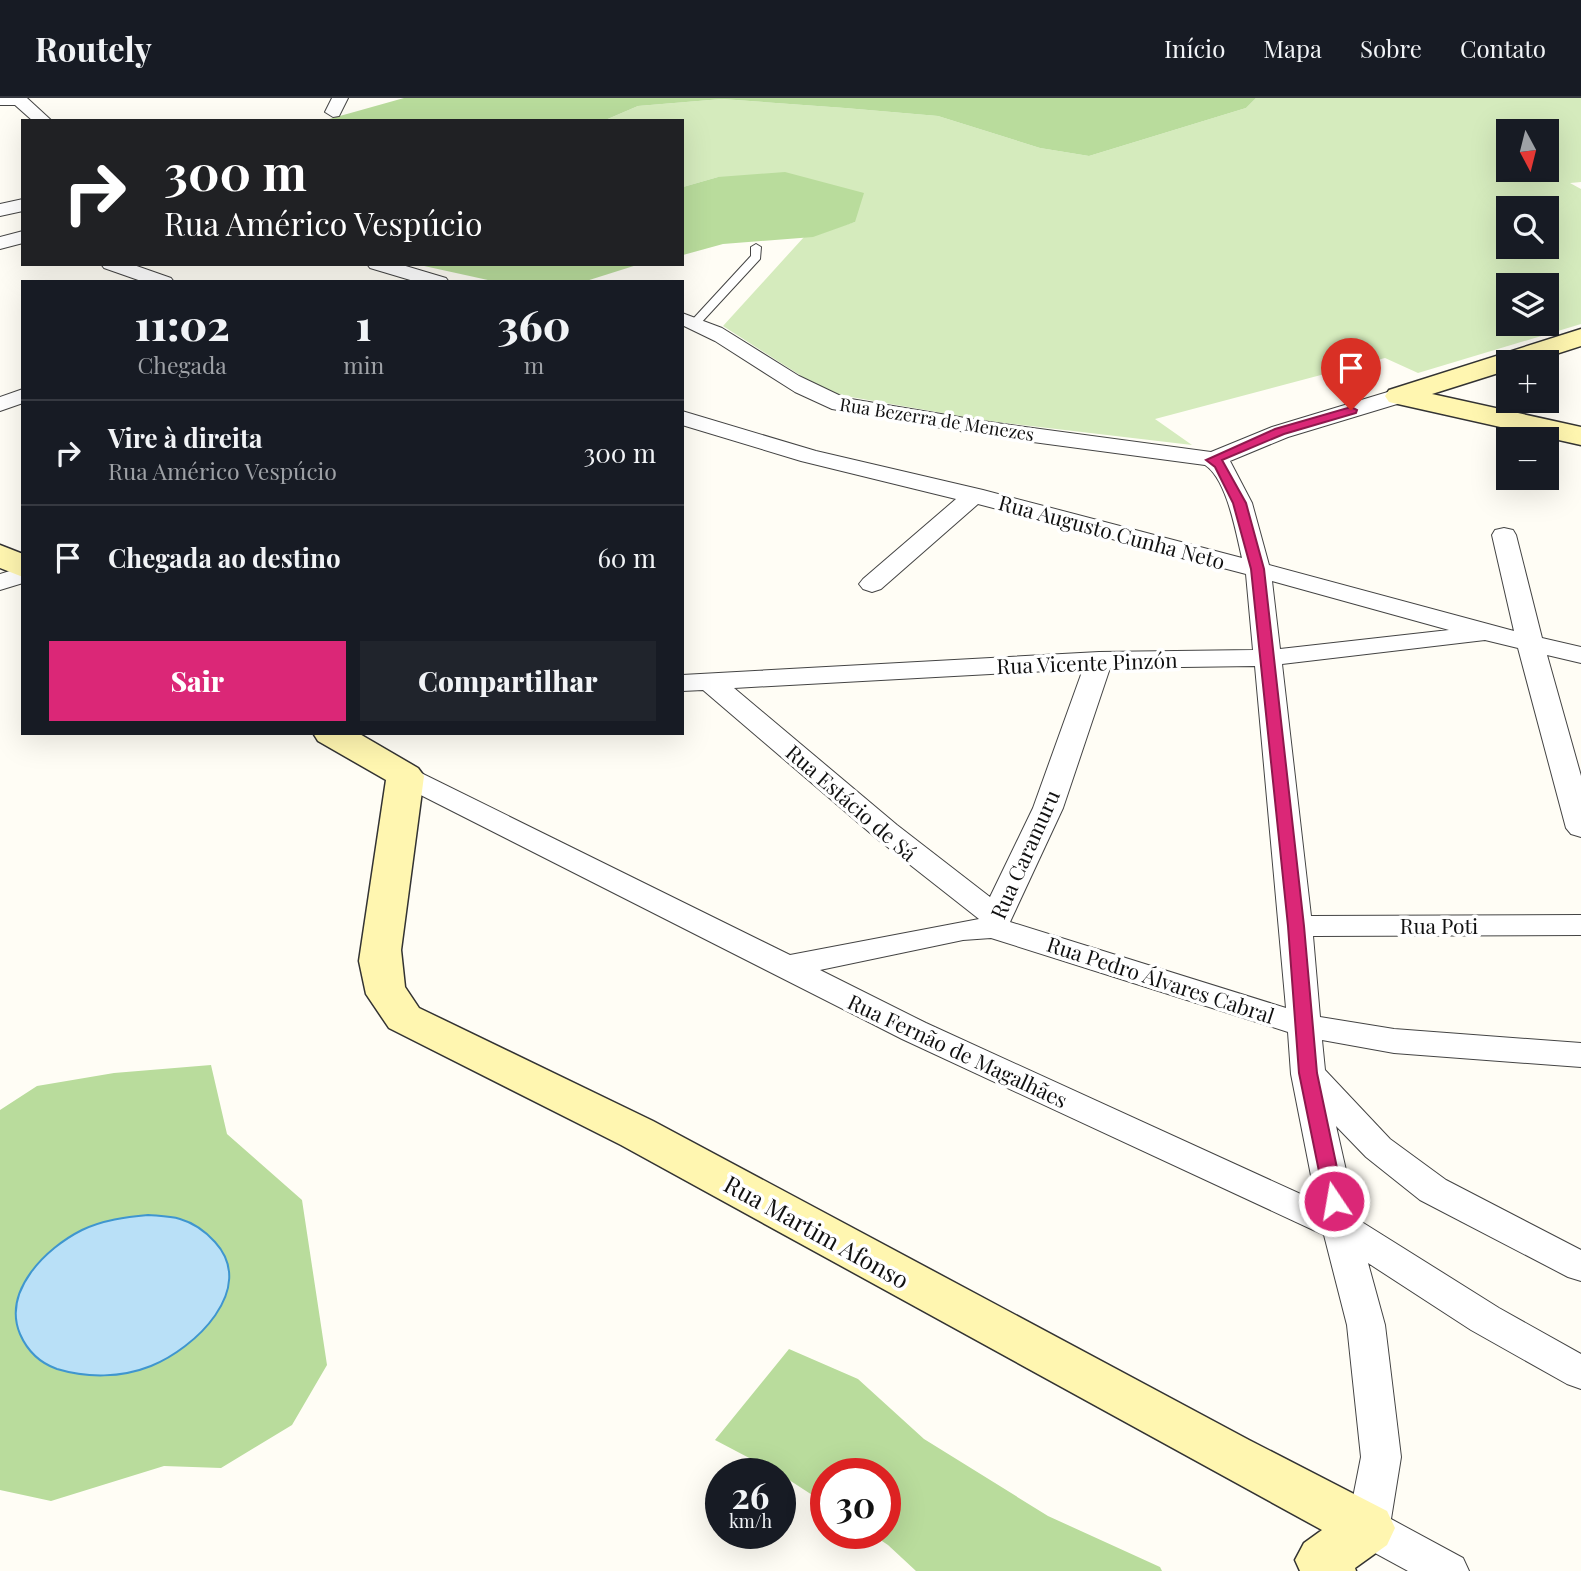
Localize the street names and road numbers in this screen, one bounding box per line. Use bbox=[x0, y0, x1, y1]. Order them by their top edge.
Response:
street label: Rua Bezerra de Menezes bbox=[838, 392, 1036, 446]
street label: Rua Augusto Cunha Neto bbox=[996, 487, 1228, 575]
street label: Rua Vicente Pinzón bbox=[996, 645, 1178, 679]
street label: Rua Estácio de Sá bbox=[781, 738, 924, 867]
street label: Rua Caramuru bbox=[983, 785, 1065, 923]
street label: Rua Poti bbox=[1400, 911, 1478, 939]
street label: Rua Pedro Álvares Cabral bbox=[1044, 929, 1278, 1029]
street label: Rua Fernão de Magalhães bbox=[844, 987, 1072, 1113]
street label: Rua Martim Afonso bbox=[719, 1167, 915, 1295]

